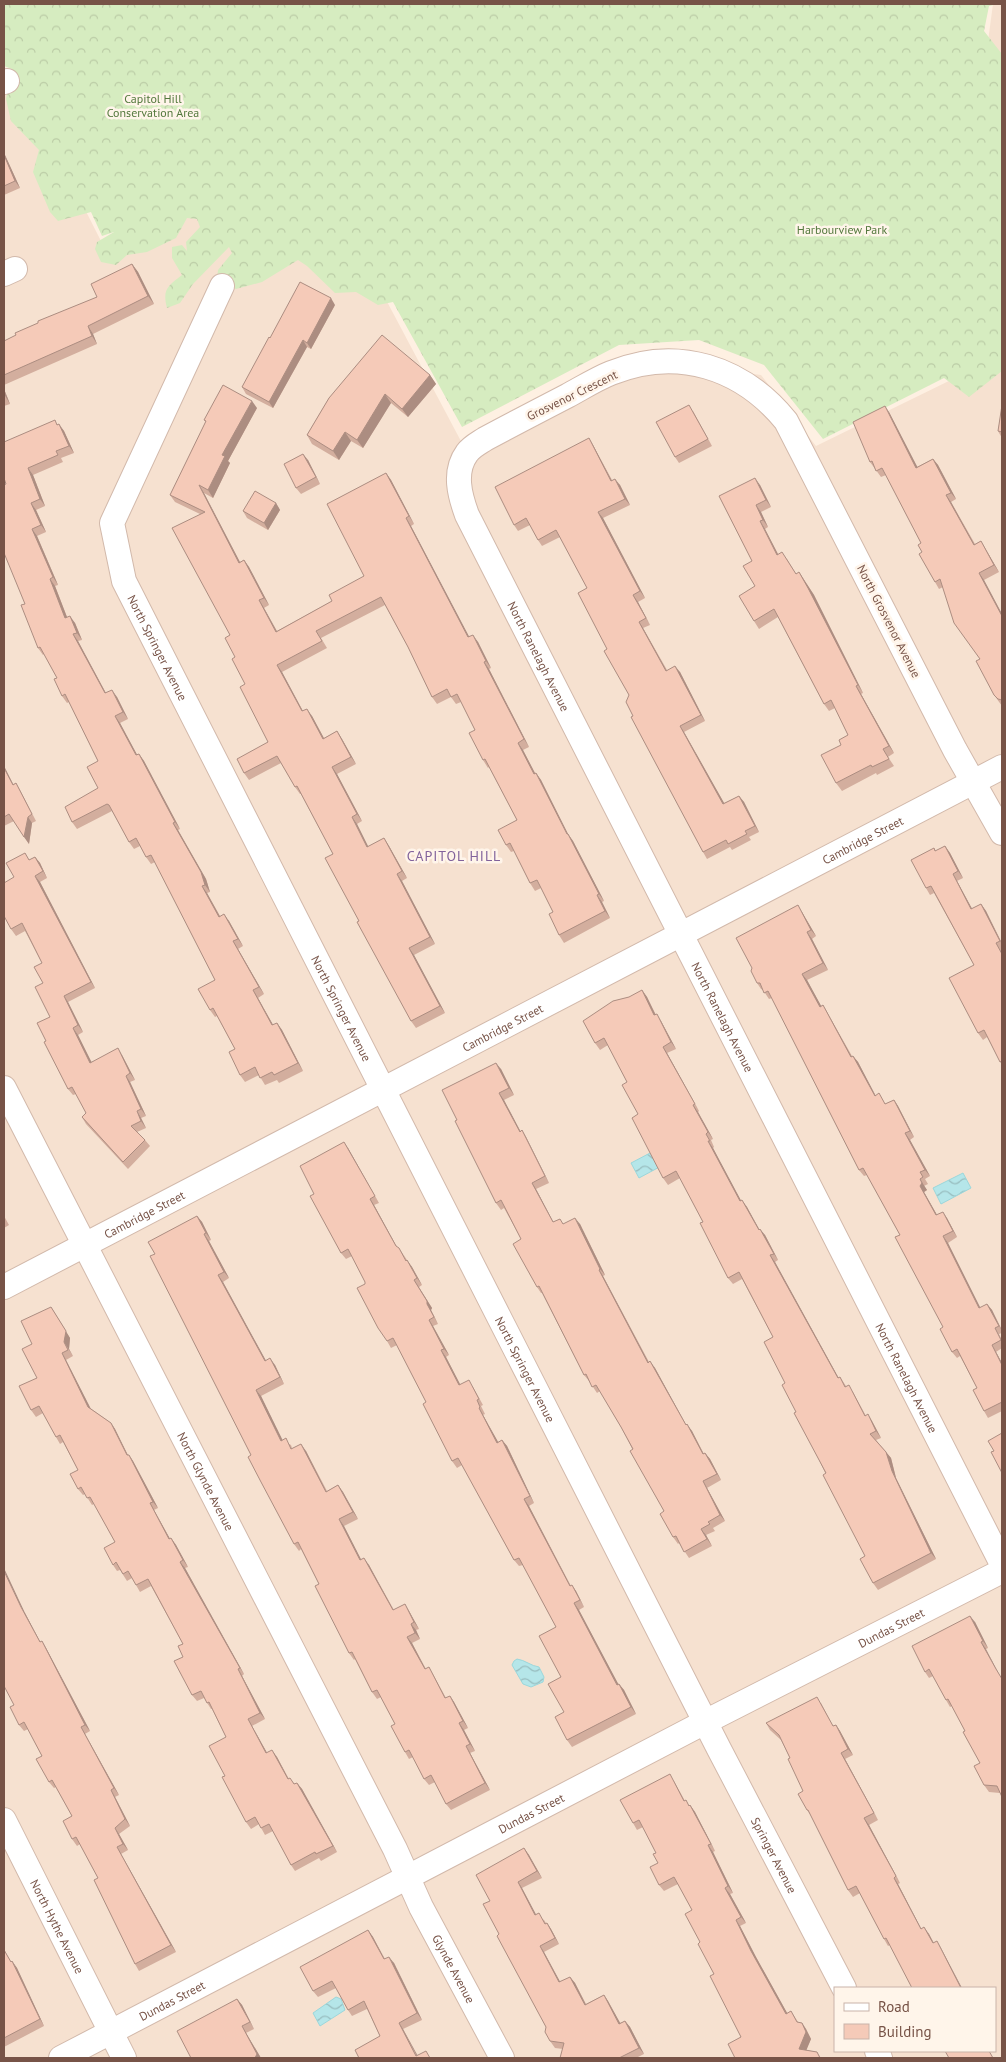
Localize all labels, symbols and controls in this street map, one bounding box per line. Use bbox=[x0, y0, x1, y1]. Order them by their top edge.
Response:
park label: Capitol Hill Conservation Area bbox=[107, 91, 199, 120]
park label: Harbourview Park bbox=[797, 222, 887, 237]
street label: Grosvenor Crescent bbox=[524, 367, 620, 423]
street label: North Grosvenor Avenue bbox=[854, 562, 924, 680]
street label: North Springer Avenue bbox=[125, 592, 191, 703]
street label: North Ranelagh Avenue bbox=[505, 599, 573, 714]
street label: Cambridge Street bbox=[819, 812, 905, 867]
district label: CAPITOL HILL bbox=[407, 847, 501, 865]
street label: North Springer Avenue bbox=[308, 953, 375, 1064]
street label: North Ranelagh Avenue bbox=[689, 959, 757, 1074]
street label: Cambridge Street bbox=[459, 1000, 545, 1055]
street label: Cambridge Street bbox=[101, 1187, 187, 1241]
street label: North Springer Avenue bbox=[492, 1314, 559, 1424]
street label: North Ranelagh Avenue bbox=[873, 1320, 941, 1435]
street label: North Glynde Avenue bbox=[174, 1429, 238, 1533]
street label: Dundas Street bbox=[855, 1604, 927, 1651]
street label: Dundas Street bbox=[495, 1789, 566, 1836]
street label: Springer Avenue bbox=[748, 1814, 801, 1896]
street label: North Hythe Avenue bbox=[28, 1877, 88, 1976]
street label: Glynde Avenue bbox=[429, 1932, 479, 2006]
street label: Dundas Street bbox=[136, 1977, 207, 2024]
legend bbox=[834, 1987, 996, 2052]
text: Road bbox=[878, 1997, 910, 2016]
text: Building bbox=[878, 2022, 932, 2041]

